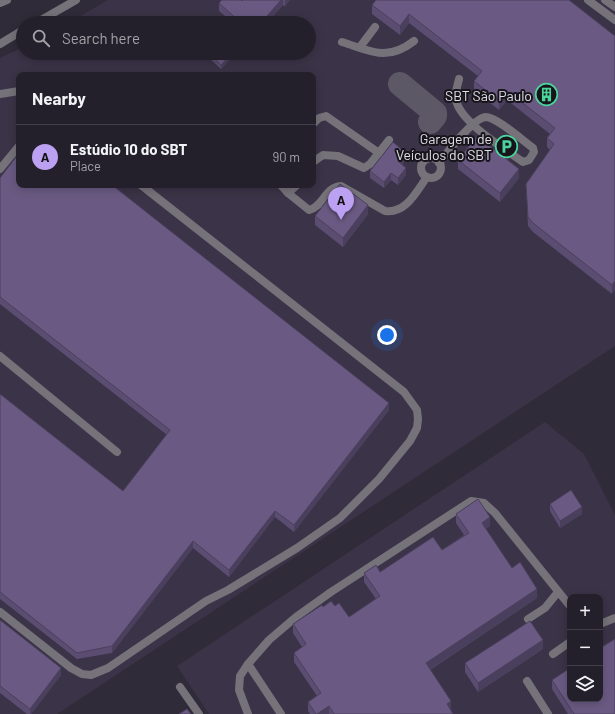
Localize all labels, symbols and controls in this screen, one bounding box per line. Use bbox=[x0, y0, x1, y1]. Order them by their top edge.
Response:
search box bbox=[16, 16, 316, 60]
icon: search bbox=[30, 27, 52, 49]
text: Search here bbox=[62, 29, 140, 47]
building icon: SBT São Paulo bbox=[534, 82, 560, 108]
place label: SBT São Paulo bbox=[445, 87, 532, 104]
text: Nearby bbox=[32, 88, 86, 108]
place label: Garagem de Veículos do SBT bbox=[396, 130, 492, 163]
parking icon: Garagem de Veículos do SBT bbox=[494, 133, 520, 159]
text: Estúdio 10 do SBT bbox=[70, 140, 187, 158]
text: A bbox=[41, 149, 49, 165]
text: 90 m bbox=[273, 149, 300, 165]
text: Place bbox=[70, 158, 101, 174]
pin: A bbox=[328, 187, 354, 220]
your location bbox=[377, 325, 397, 345]
map controls bbox=[567, 594, 603, 702]
button: + bbox=[567, 594, 603, 630]
button: − bbox=[567, 630, 603, 666]
button: layers bbox=[567, 666, 603, 702]

